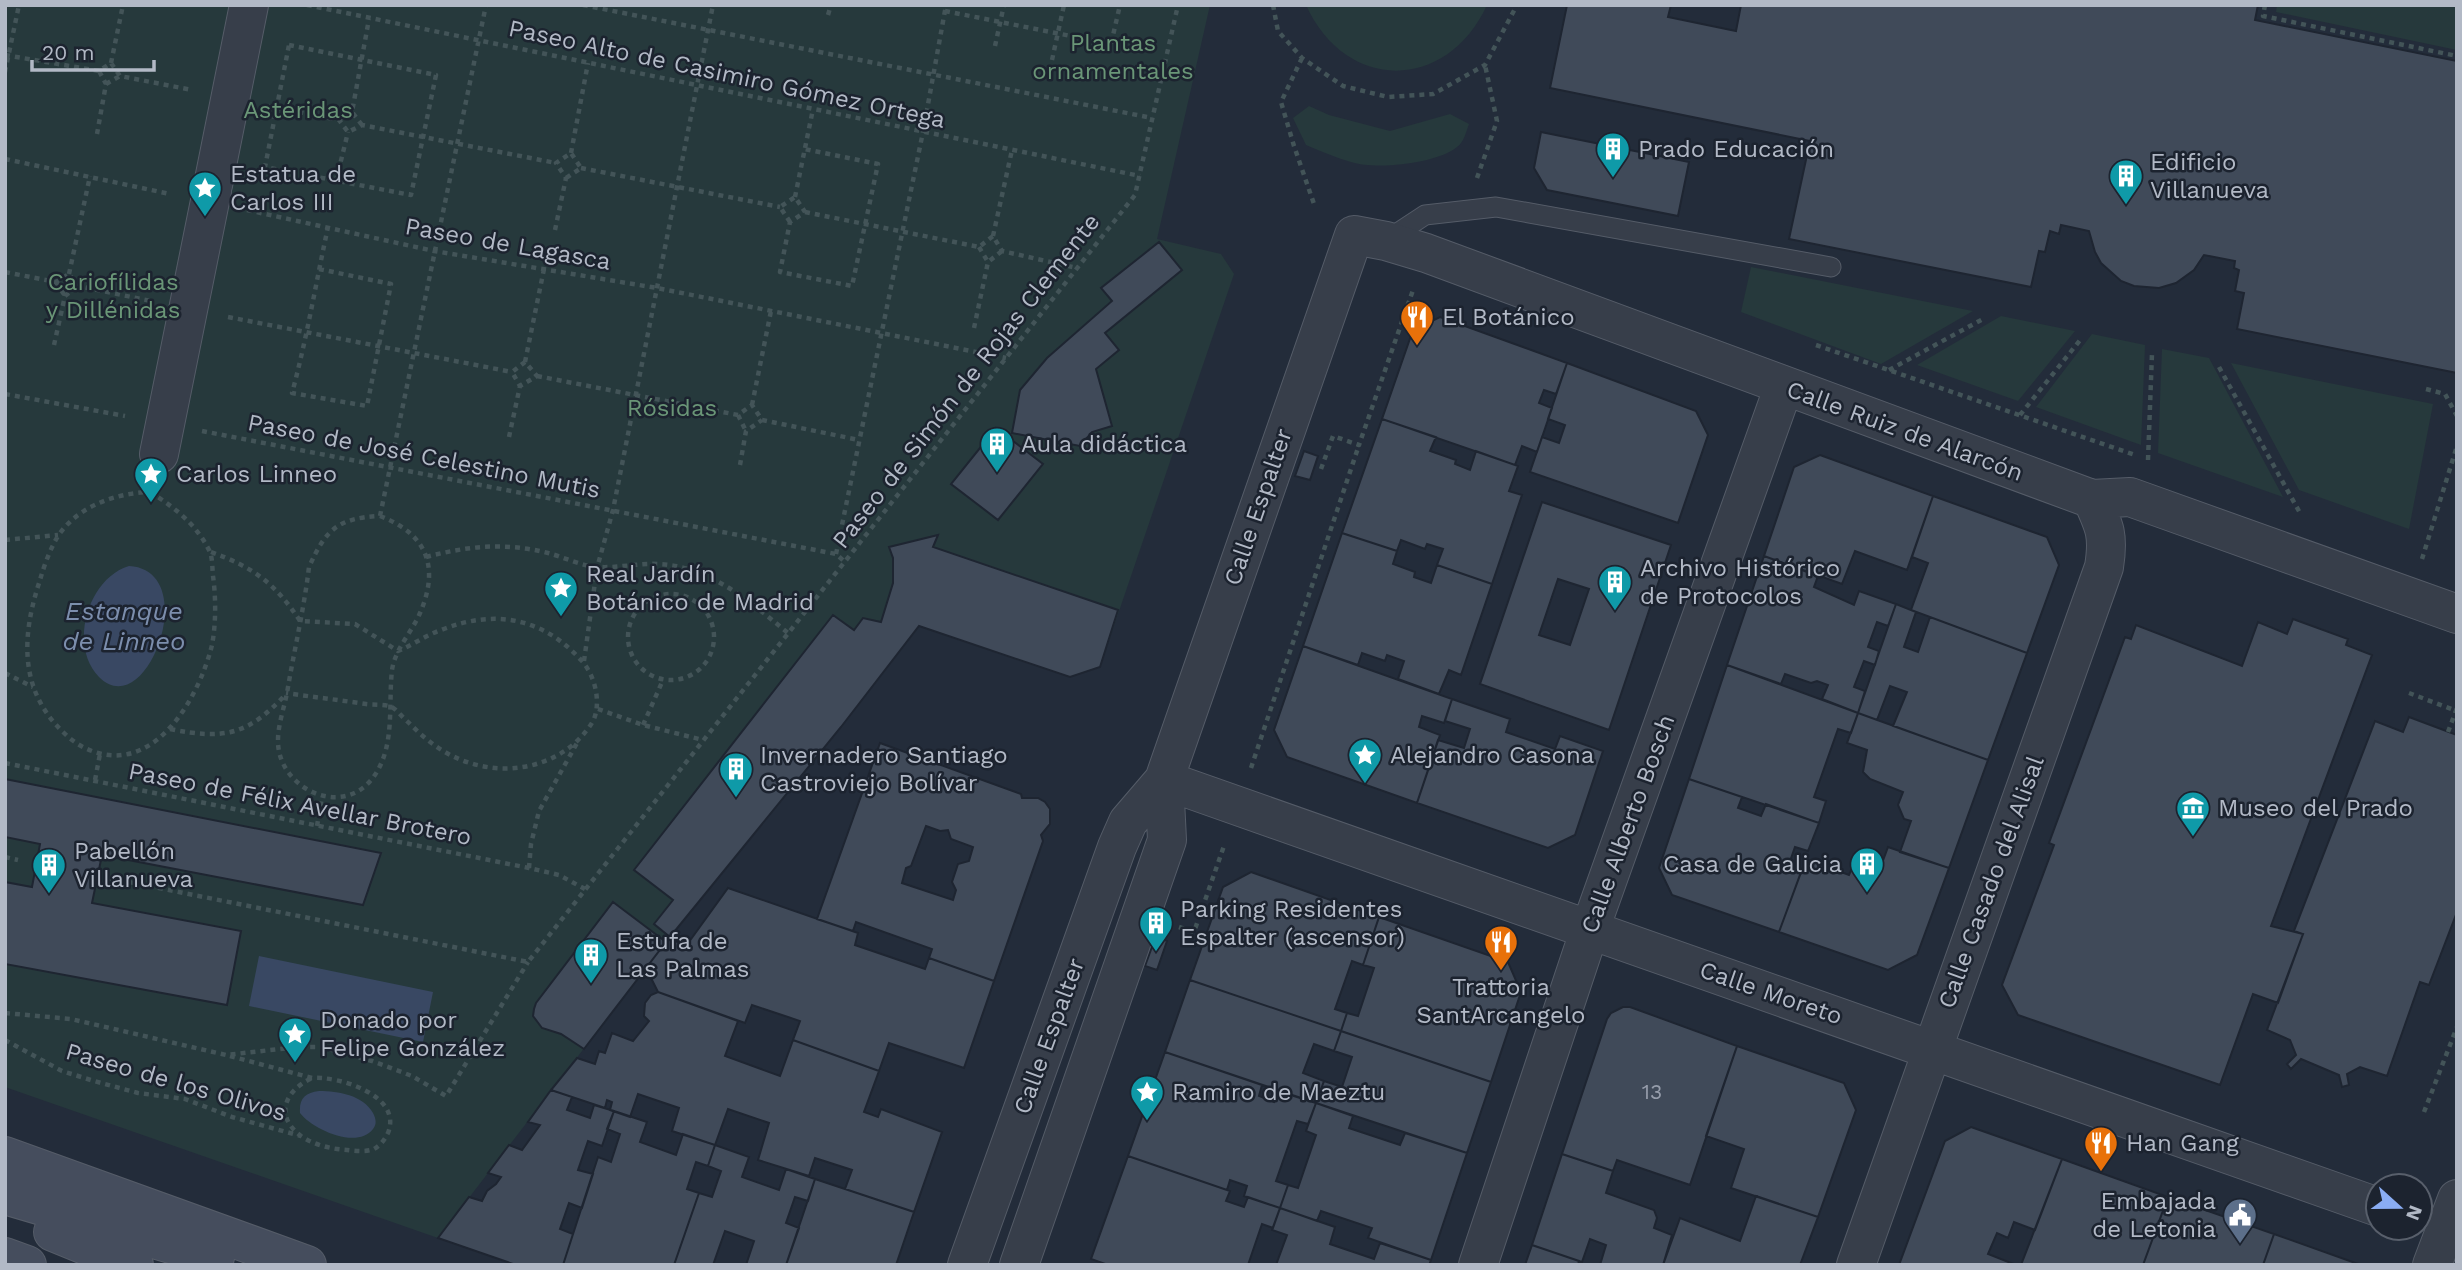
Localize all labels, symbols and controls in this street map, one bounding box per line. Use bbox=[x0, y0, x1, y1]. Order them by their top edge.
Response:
street label: Paseo Alto de Casimiro Gómez Ortega bbox=[506, 14, 948, 134]
scale bar bbox=[32, 28, 154, 72]
park label: Plantas ornamentales bbox=[1032, 29, 1194, 85]
text: 20 m bbox=[42, 40, 94, 65]
park label: Astéridas bbox=[243, 96, 353, 124]
building icon: Prado Educación bbox=[1594, 130, 1632, 179]
place label: Prado Educación bbox=[1638, 135, 1834, 163]
place label: Edificio Villanueva bbox=[2150, 148, 2269, 204]
building icon: Edificio Villanueva bbox=[2107, 157, 2145, 206]
place label: Estatua de Carlos III bbox=[230, 160, 356, 216]
place icon: Estatua de Carlos III bbox=[186, 169, 224, 218]
street label: Paseo de Simón de Rojas Clemente bbox=[827, 208, 1105, 554]
street label: Paseo de Lagasca bbox=[403, 212, 613, 276]
park label: Cariofílidas y Dillénidas bbox=[46, 268, 180, 324]
restaurant icon: El Botánico bbox=[1398, 298, 1436, 347]
place label: El Botánico bbox=[1442, 303, 1575, 331]
street label: Calle Ruiz de Alarcón bbox=[1783, 375, 2027, 487]
park label: Rósidas bbox=[627, 394, 717, 422]
street label: Paseo de José Celestino Mutis bbox=[245, 408, 603, 504]
building icon: Aula didáctica bbox=[978, 425, 1016, 474]
street label: Calle Espalter bbox=[1218, 425, 1298, 589]
place label: Aula didáctica bbox=[1021, 430, 1187, 458]
place icon: Carlos Linneo bbox=[132, 455, 170, 504]
place label: Carlos Linneo bbox=[176, 460, 337, 488]
place label: Archivo Histórico de Protocolos bbox=[1640, 554, 1840, 610]
place label: Real Jardín Botánico de Madrid bbox=[586, 560, 814, 616]
building icon: Archivo Histórico de Protocolos bbox=[1596, 563, 1634, 612]
place icon: Real Jardín Botánico de Madrid bbox=[542, 569, 580, 618]
water label: Estanque de Linneo bbox=[63, 596, 185, 656]
street label: Calle Alberto Bosch bbox=[1575, 711, 1681, 937]
place icon: Alejandro Casona bbox=[1346, 736, 1384, 785]
place label: Invernadero Santiago Castroviejo Bolívar bbox=[760, 741, 1008, 797]
place label: Alejandro Casona bbox=[1390, 741, 1594, 769]
building icon: Invernadero Santiago Castroviejo Bolívar bbox=[717, 750, 755, 799]
street label: Calle Casado del Alisal bbox=[1932, 751, 2050, 1012]
street label: Paseo de Félix Avellar Brotero bbox=[126, 757, 474, 851]
museum icon: Museo del Prado bbox=[2174, 789, 2212, 838]
place label: Museo del Prado bbox=[2218, 794, 2413, 822]
place label: Pabellón Villanueva bbox=[74, 837, 193, 893]
building icon: Casa de Galicia bbox=[1848, 845, 1886, 894]
building icon: Pabellón Villanueva bbox=[30, 846, 68, 895]
place label: Casa de Galicia bbox=[1663, 850, 1842, 878]
place label: Parking Residentes Espalter (ascensor) bbox=[1180, 895, 1405, 951]
building icon: Parking Residentes Espalter (ascensor) bbox=[1137, 904, 1175, 953]
restaurant icon: Trattoria SantArcangelo bbox=[1482, 923, 1520, 972]
place label: Estufa de Las Palmas bbox=[616, 927, 749, 983]
building icon: Estufa de Las Palmas bbox=[572, 936, 610, 985]
street label: Calle Espalter bbox=[1008, 954, 1090, 1118]
street label: Calle Moreto bbox=[1696, 956, 1846, 1030]
place label: Trattoria SantArcangelo bbox=[1417, 973, 1585, 1029]
place label: Donado por Felipe González bbox=[320, 1006, 505, 1062]
place icon: Donado por Felipe González bbox=[276, 1015, 314, 1064]
street label: Paseo de los Olivos bbox=[62, 1037, 290, 1127]
place icon: Ramiro de Maeztu bbox=[1128, 1073, 1166, 1122]
place label: Ramiro de Maeztu bbox=[1172, 1078, 1385, 1106]
house number: 13 bbox=[1642, 1079, 1662, 1104]
restaurant icon: Han Gang bbox=[2082, 1124, 2120, 1173]
place label: Han Gang bbox=[2126, 1129, 2239, 1157]
north arrow bbox=[2364, 1172, 2434, 1242]
place label: Embajada de Letonia bbox=[2092, 1187, 2216, 1243]
public building icon: Embajada de Letonia bbox=[2221, 1196, 2259, 1245]
text: N bbox=[2401, 1202, 2428, 1224]

